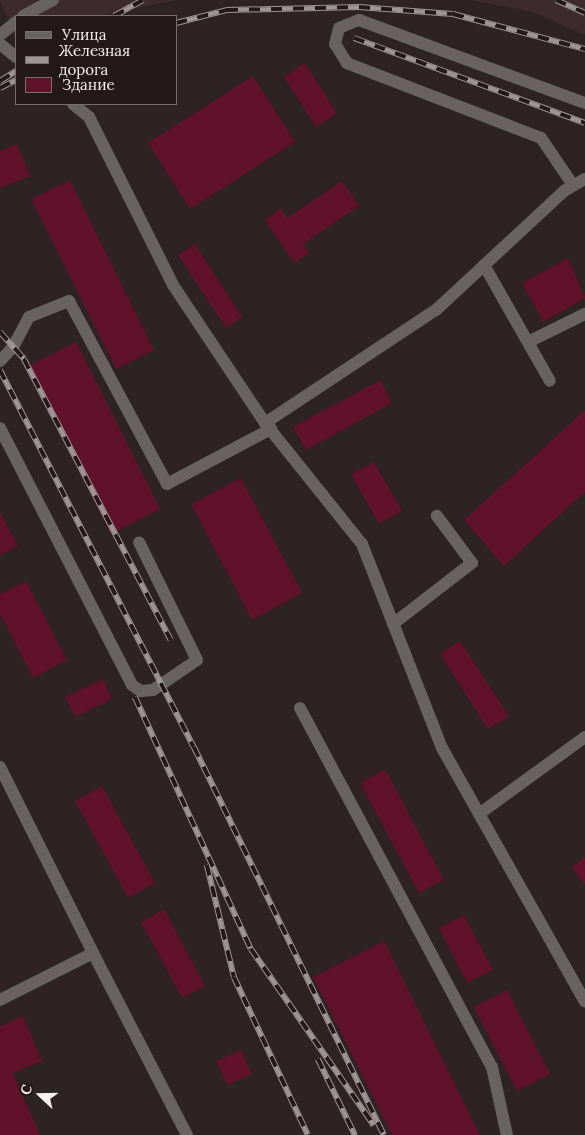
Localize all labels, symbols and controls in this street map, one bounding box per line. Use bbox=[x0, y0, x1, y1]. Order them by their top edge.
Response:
legend bbox=[15, 15, 178, 105]
text: Улица bbox=[62, 25, 106, 44]
text: Железная дорога bbox=[59, 41, 130, 79]
text: Здание bbox=[62, 75, 115, 94]
north arrow bbox=[15, 1070, 65, 1120]
text: С bbox=[16, 1082, 36, 1097]

